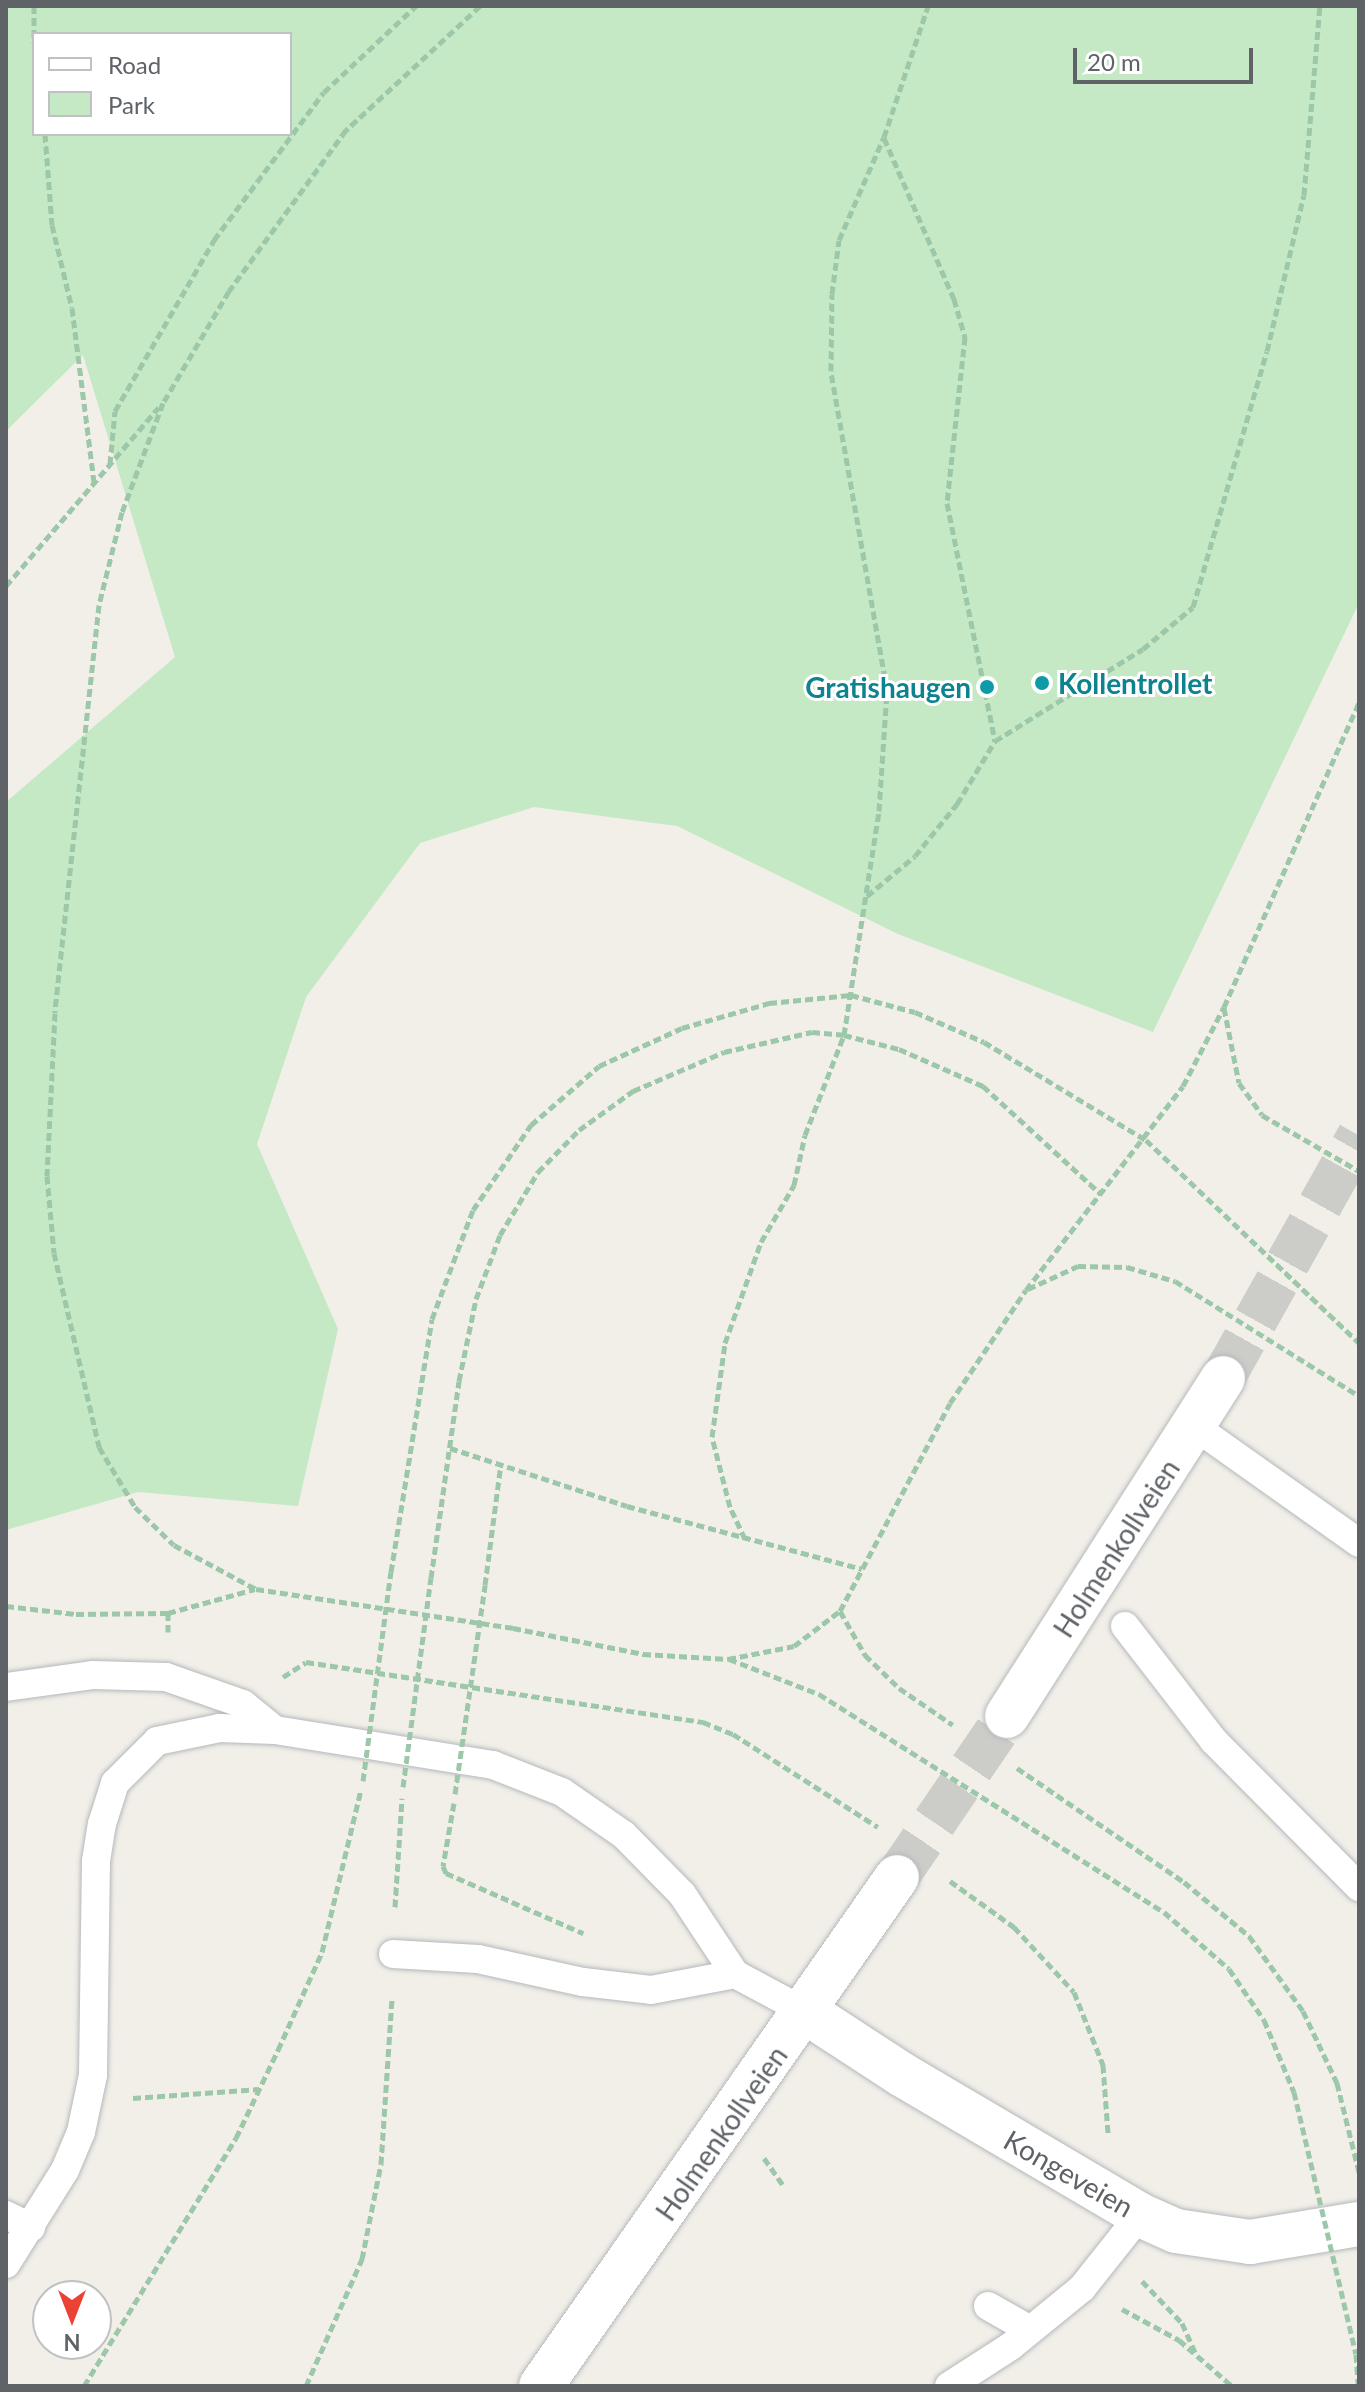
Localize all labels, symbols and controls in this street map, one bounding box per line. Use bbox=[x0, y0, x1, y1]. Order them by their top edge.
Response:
legend bbox=[32, 32, 292, 136]
scale bar bbox=[1077, 32, 1257, 82]
text: 20 m bbox=[1087, 47, 1141, 76]
text: Road bbox=[108, 50, 161, 79]
text: Park bbox=[108, 90, 155, 119]
place label: Kollentrollet bbox=[1058, 666, 1212, 700]
place label: Gratishaugen bbox=[805, 670, 971, 704]
marker: Kollentrollet bbox=[1033, 674, 1051, 692]
marker: Gratishaugen bbox=[978, 678, 996, 696]
street label: Holmenkollveien bbox=[1046, 1453, 1186, 1643]
street label: Holmenkollveien bbox=[648, 2039, 794, 2227]
street label: Kongeveien bbox=[998, 2123, 1140, 2223]
north arrow bbox=[32, 2280, 112, 2360]
text: N bbox=[64, 2329, 80, 2356]

